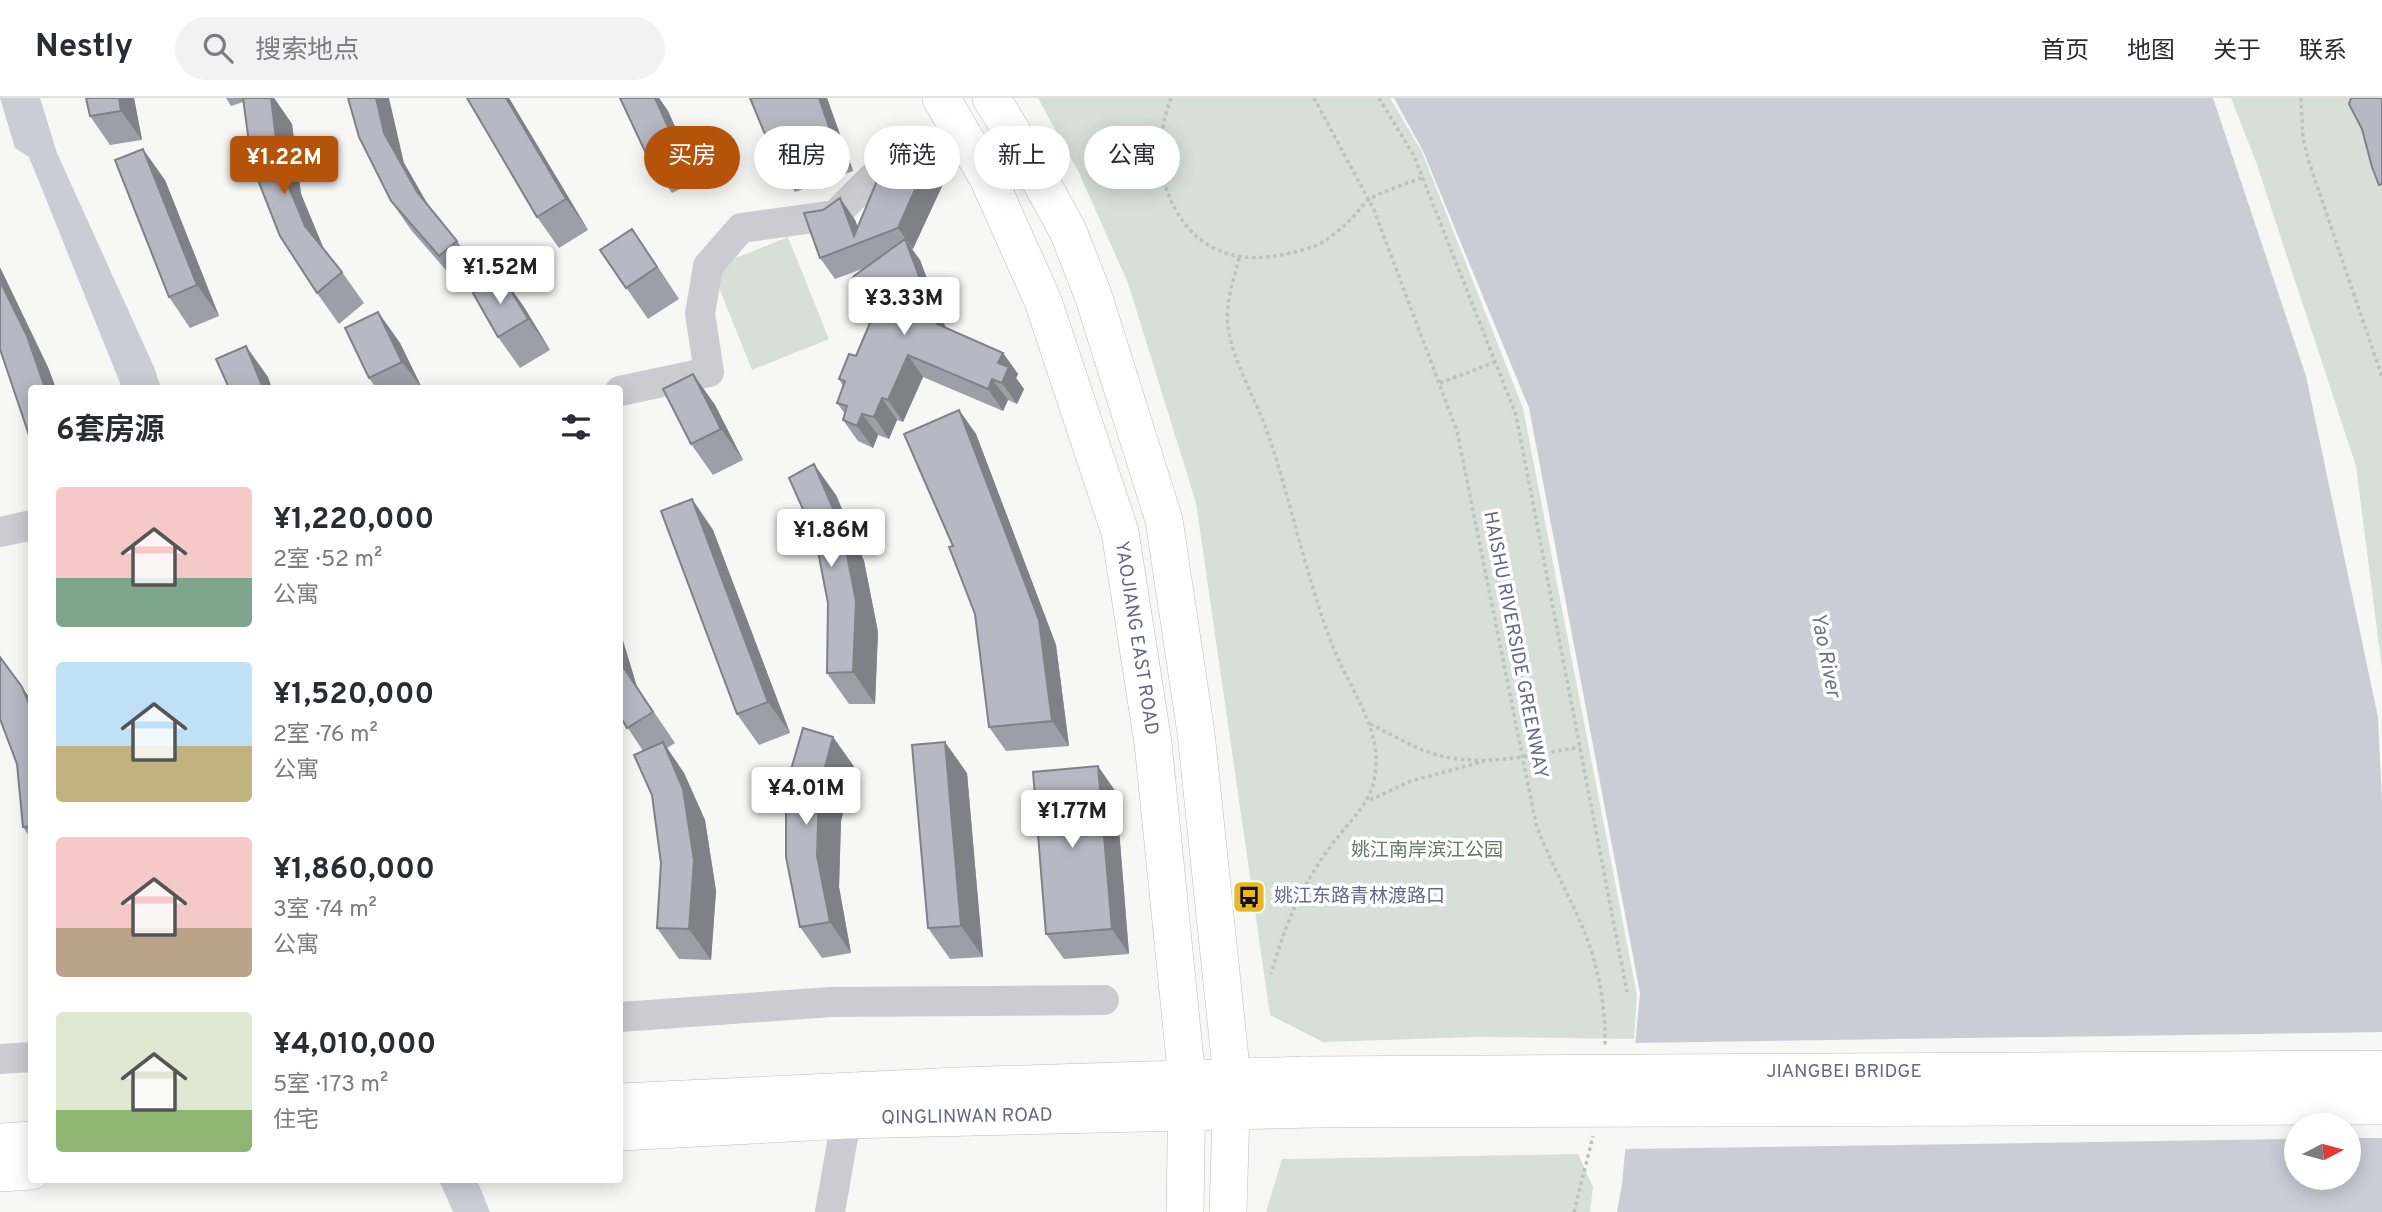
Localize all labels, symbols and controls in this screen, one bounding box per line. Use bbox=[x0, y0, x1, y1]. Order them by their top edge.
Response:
search box bbox=[175, 17, 665, 80]
text: Nestly bbox=[35, 27, 133, 69]
icon: search bbox=[199, 29, 237, 67]
text: 搜索地点 bbox=[255, 35, 359, 68]
text: 首页 bbox=[2041, 37, 2089, 67]
text: 地图 bbox=[2127, 37, 2175, 67]
text: 关于 bbox=[2213, 37, 2261, 67]
text: 联系 bbox=[2299, 37, 2347, 67]
chip: 买房 bbox=[644, 126, 740, 189]
chip: 租房 bbox=[754, 126, 850, 189]
chip: 筛选 bbox=[864, 126, 960, 189]
chip: 新上 bbox=[974, 126, 1070, 189]
chip: 公寓 bbox=[1084, 126, 1180, 189]
pin: ¥1.22M bbox=[227, 136, 341, 196]
text: ¥1.22M bbox=[246, 144, 322, 173]
pin: ¥1.52M bbox=[443, 246, 557, 306]
text: ¥1.52M bbox=[462, 254, 538, 283]
pin: ¥3.33M bbox=[847, 278, 961, 337]
text: ¥3.33M bbox=[865, 285, 943, 314]
icon: filters bbox=[557, 408, 595, 446]
text: 6套房源 bbox=[56, 413, 164, 450]
text: ¥1,220,000 bbox=[273, 502, 434, 539]
street label: HAISHU RIVERSIDE GREENWAY bbox=[1477, 509, 1553, 781]
pin: ¥1.86M bbox=[774, 510, 888, 569]
icon: home bbox=[112, 515, 196, 599]
text: ¥1.86M bbox=[793, 517, 869, 546]
street label: YAOJIANG EAST ROAD bbox=[1109, 539, 1163, 737]
text: 2室 · 52 m² bbox=[273, 546, 382, 575]
text: 公寓 bbox=[273, 582, 319, 611]
water label: Yao River bbox=[1804, 610, 1847, 702]
text: ¥1,520,000 bbox=[273, 677, 434, 714]
icon: home bbox=[112, 690, 196, 774]
text: 2室 · 76 m² bbox=[273, 721, 378, 750]
text: 公寓 bbox=[273, 757, 319, 786]
pin: ¥4.01M bbox=[749, 768, 863, 827]
text: ¥4.01M bbox=[767, 775, 845, 804]
pin: ¥1.77M bbox=[1015, 790, 1129, 850]
text: ¥1.77M bbox=[1037, 798, 1107, 827]
park label: 姚江南岸滨江公园 bbox=[1351, 839, 1503, 863]
text: ¥1,860,000 bbox=[273, 852, 435, 889]
icon: home bbox=[112, 865, 196, 949]
bus stop icon: 姚江东路青林渡路口 bbox=[1230, 878, 1268, 916]
place label: 姚江东路青林渡路口 bbox=[1274, 885, 1445, 909]
text: 3室 · 74 m² bbox=[273, 896, 377, 925]
text: 公寓 bbox=[273, 932, 319, 961]
text: ¥4,010,000 bbox=[273, 1027, 436, 1064]
icon: home bbox=[112, 1040, 196, 1124]
street label: JIANGBEI BRIDGE bbox=[1766, 1060, 1922, 1084]
text: 5室 · 173 m² bbox=[273, 1071, 388, 1100]
street label: QINGLINWAN ROAD bbox=[881, 1104, 1053, 1130]
text: 住宅 bbox=[273, 1107, 319, 1136]
north arrow bbox=[2284, 1113, 2361, 1190]
map controls bbox=[2284, 1113, 2361, 1190]

